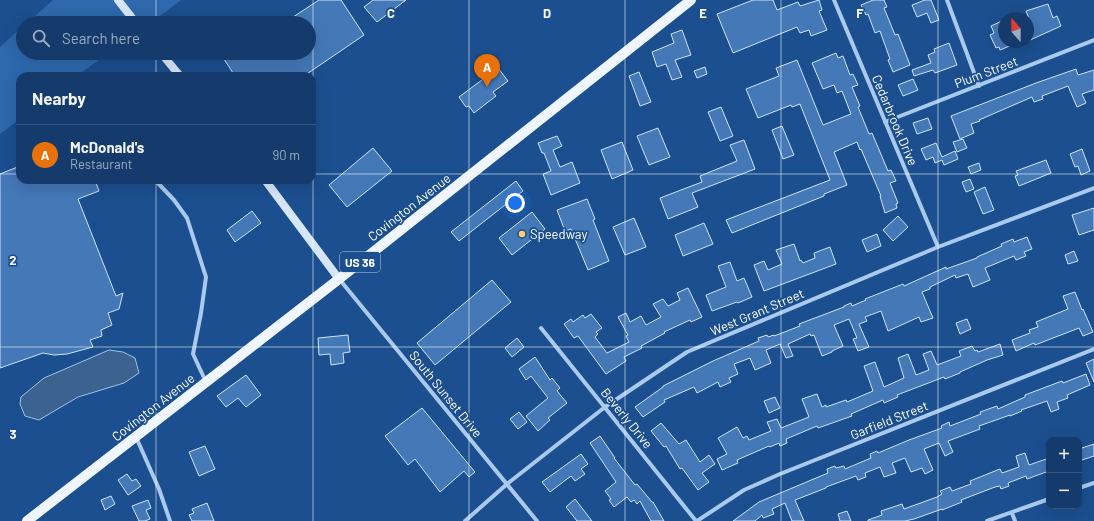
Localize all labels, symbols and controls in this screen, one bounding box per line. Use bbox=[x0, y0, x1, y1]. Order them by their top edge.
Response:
text: C bbox=[387, 5, 395, 21]
text: D bbox=[543, 5, 551, 21]
text: E bbox=[699, 5, 707, 21]
text: F bbox=[856, 5, 864, 21]
north arrow bbox=[998, 12, 1034, 48]
search box bbox=[16, 16, 316, 60]
icon: search bbox=[30, 27, 52, 49]
text: Search here bbox=[62, 29, 140, 47]
street label: Plum Street bbox=[952, 53, 1020, 91]
pin: A bbox=[474, 54, 500, 87]
street label: Cedarbrook Drive bbox=[869, 72, 921, 168]
text: Nearby bbox=[32, 88, 86, 108]
text: McDonald's bbox=[70, 138, 144, 156]
text: A bbox=[41, 147, 49, 163]
text: 90 m bbox=[273, 147, 300, 163]
text: Restaurant bbox=[70, 156, 132, 172]
street label: Covington Avenue bbox=[364, 170, 454, 244]
your location bbox=[505, 193, 525, 213]
place label: Speedway bbox=[530, 226, 587, 242]
marker: Speedway bbox=[517, 229, 527, 239]
text: 2 bbox=[9, 252, 17, 268]
road number: US 36 bbox=[340, 252, 380, 272]
street label: West Grant Street bbox=[708, 285, 806, 339]
street label: South Sunset Drive bbox=[406, 347, 486, 441]
street label: Covington Avenue bbox=[108, 370, 198, 444]
street label: Beverly Drive bbox=[598, 385, 656, 451]
street label: Garfield Street bbox=[848, 397, 930, 443]
text: 3 bbox=[9, 426, 17, 442]
map controls bbox=[1046, 437, 1082, 509]
button: + bbox=[1046, 437, 1082, 473]
button: − bbox=[1046, 473, 1082, 509]

